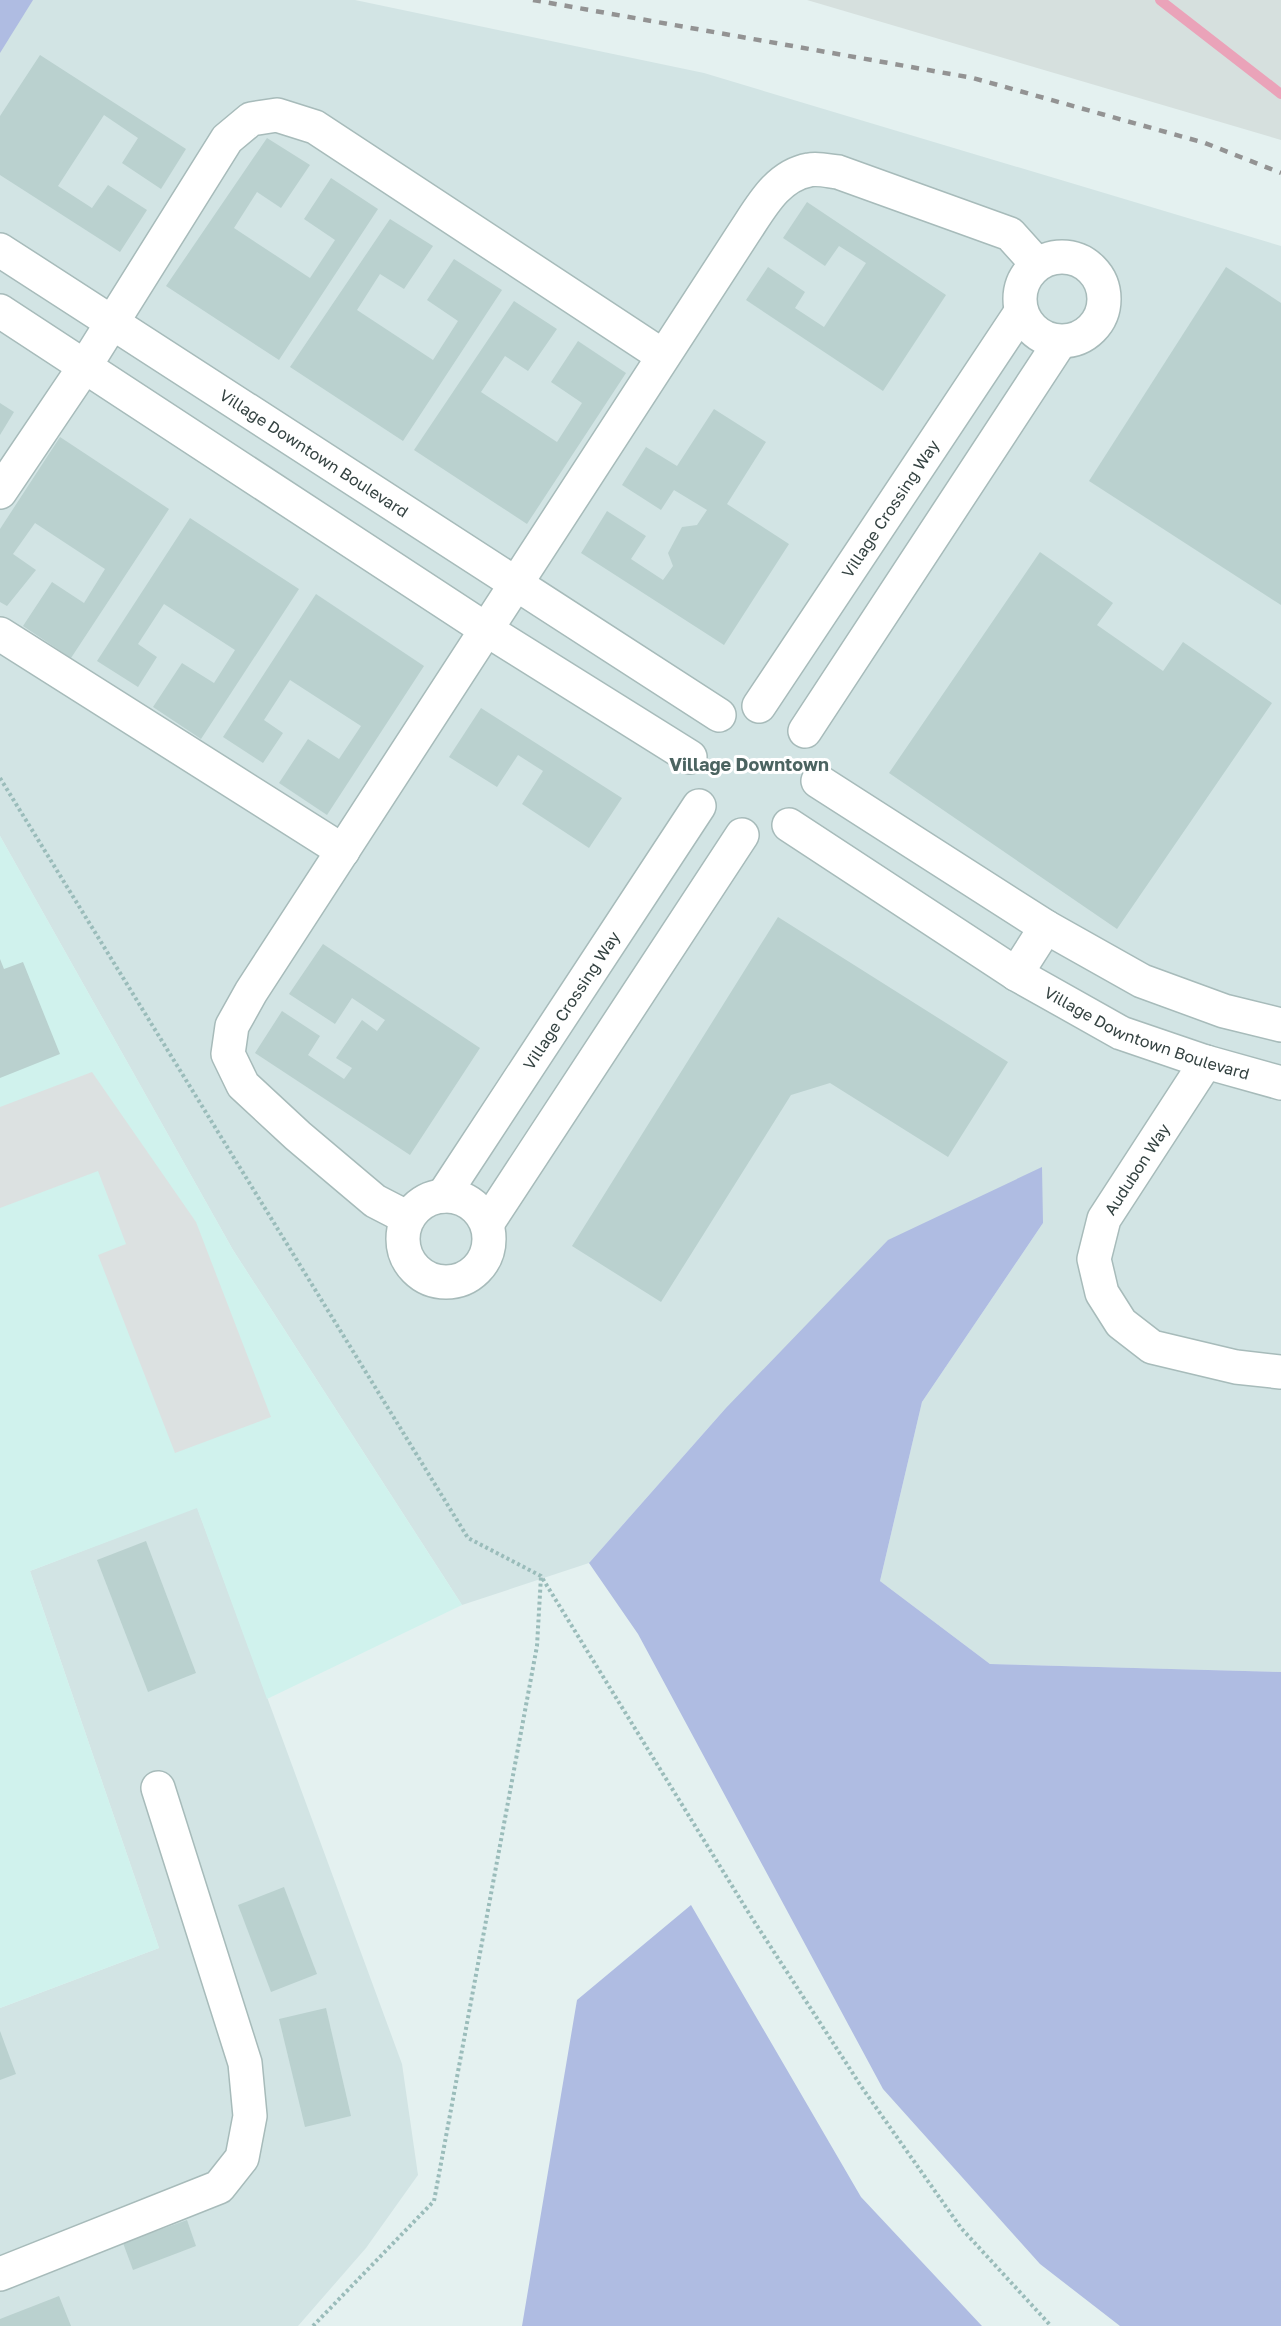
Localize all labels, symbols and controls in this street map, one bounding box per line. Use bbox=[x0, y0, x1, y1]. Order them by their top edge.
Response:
street label: Village Downtown Boulevard bbox=[216, 385, 412, 521]
street label: Village Crossing Way bbox=[837, 436, 943, 581]
district label: Village Downtown bbox=[669, 753, 829, 775]
street label: Village Crossing Way bbox=[519, 927, 624, 1073]
street label: Village Downtown Boulevard bbox=[1041, 982, 1252, 1084]
street label: Audubon Way bbox=[1100, 1119, 1174, 1219]

